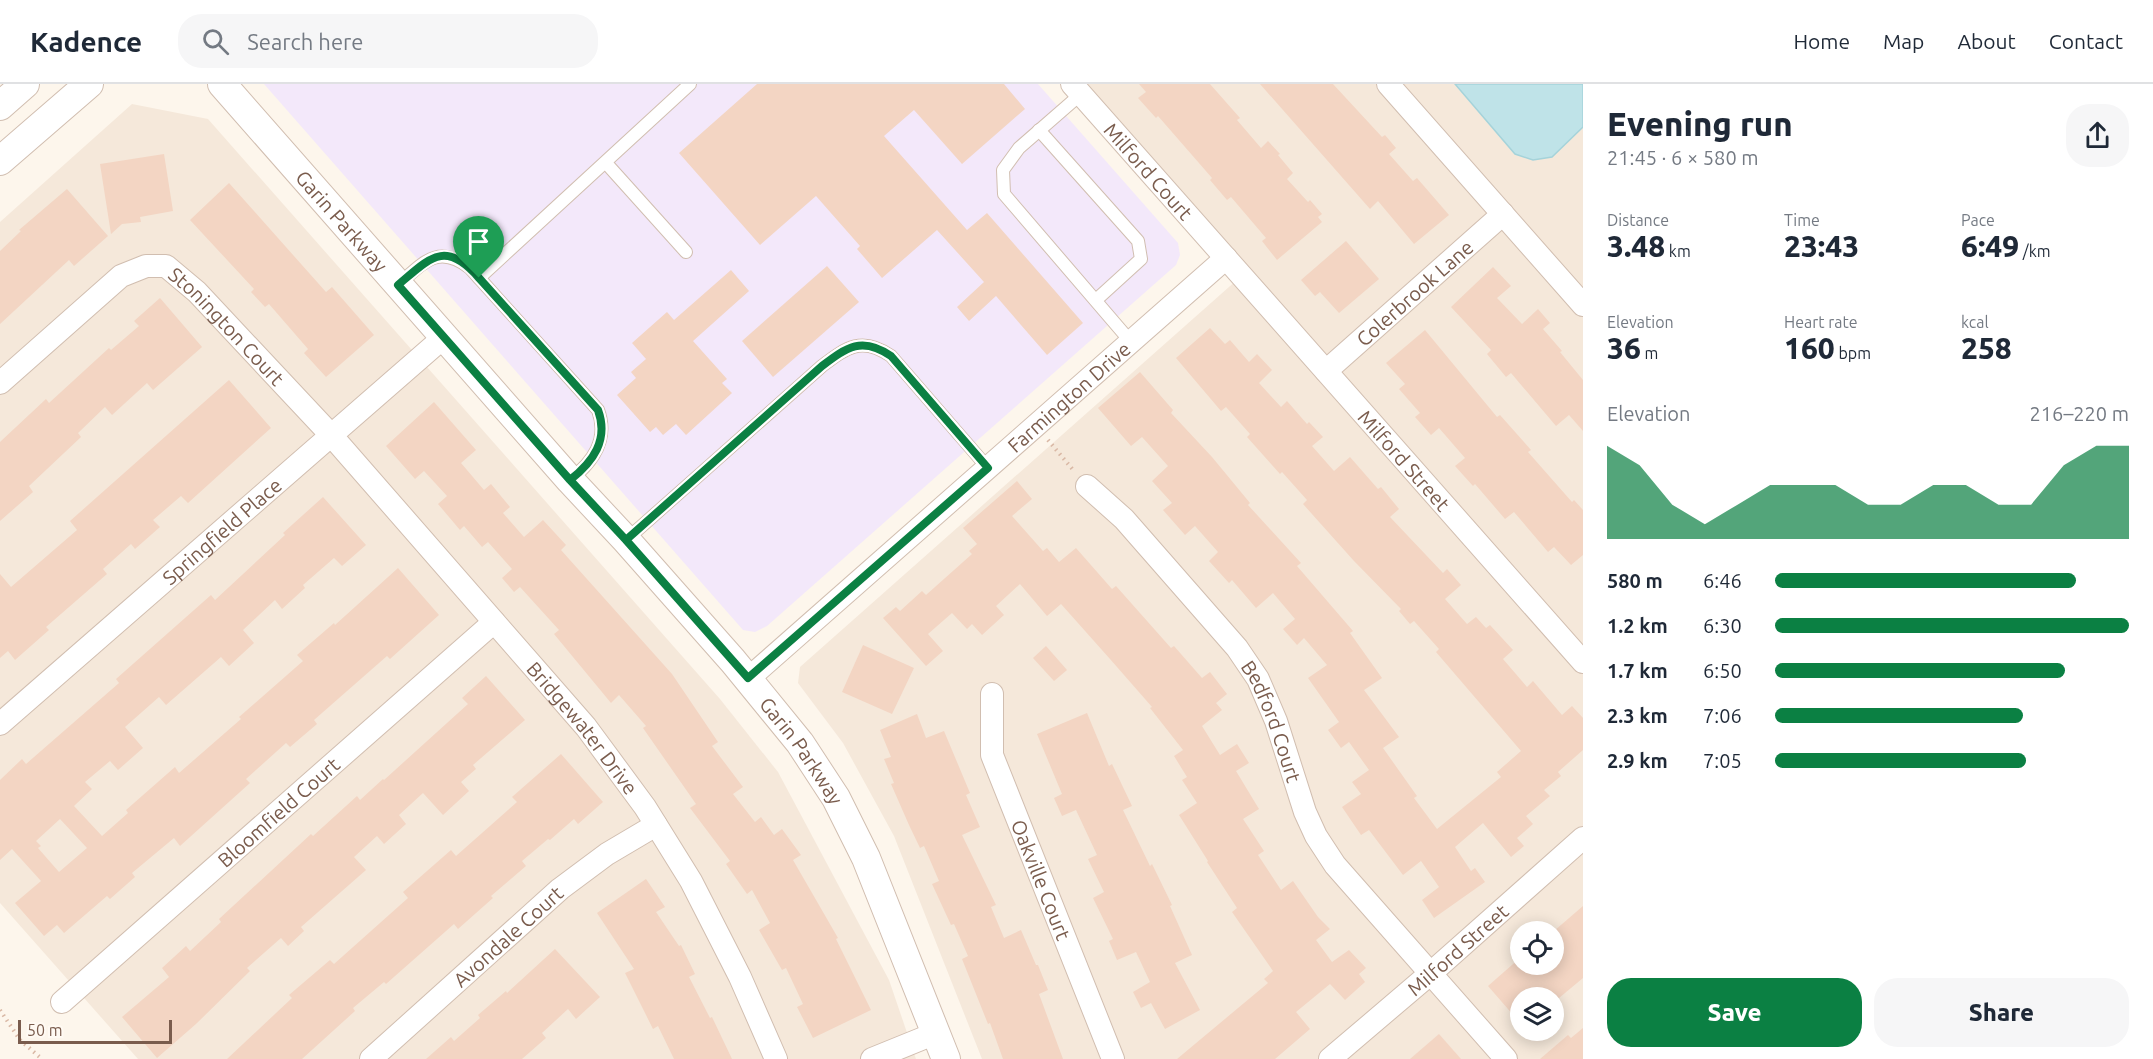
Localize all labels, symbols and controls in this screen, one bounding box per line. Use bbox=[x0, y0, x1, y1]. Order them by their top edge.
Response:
search box bbox=[178, 14, 598, 68]
icon: search bbox=[199, 25, 232, 58]
text: Kadence bbox=[30, 26, 142, 57]
text: Search here bbox=[247, 29, 364, 54]
text: Home bbox=[1793, 29, 1850, 53]
text: Map bbox=[1883, 29, 1924, 53]
text: About bbox=[1957, 29, 2016, 53]
text: Contact bbox=[2049, 29, 2123, 53]
button: share bbox=[2066, 104, 2129, 167]
text: Evening run bbox=[1607, 105, 1793, 142]
street label: Milford Court bbox=[1100, 118, 1198, 224]
text: 21:45 · 6 × 580 m bbox=[1607, 146, 1759, 169]
street label: Garin Parkway bbox=[292, 165, 393, 276]
text: Distance bbox=[1607, 211, 1669, 229]
text: Time bbox=[1784, 211, 1820, 229]
text: Pace bbox=[1961, 211, 1995, 229]
pin bbox=[453, 216, 504, 278]
icon: arrive bbox=[462, 225, 495, 258]
text: 3.48 bbox=[1607, 229, 1665, 263]
text: 23:43 bbox=[1784, 229, 1859, 263]
text: 6:49 bbox=[1961, 229, 2019, 263]
street label: Colerbrook Lane bbox=[1351, 235, 1477, 350]
text: km bbox=[1665, 242, 1691, 260]
text: /km bbox=[2019, 242, 2051, 260]
street label: Stonington Court bbox=[165, 262, 290, 390]
text: Elevation bbox=[1607, 313, 1674, 331]
text: Heart rate bbox=[1784, 313, 1858, 331]
text: kcal bbox=[1961, 313, 1989, 331]
text: 36 bbox=[1607, 331, 1641, 365]
text: 160 bbox=[1784, 331, 1835, 365]
text: 258 bbox=[1961, 331, 2012, 365]
street label: Farmington Drive bbox=[1003, 336, 1135, 457]
text: m bbox=[1641, 344, 1658, 362]
text: bpm bbox=[1835, 344, 1871, 362]
text: Elevation bbox=[1607, 402, 1690, 425]
text: 216–220 m bbox=[2030, 402, 2129, 425]
street label: Milford Street bbox=[1354, 405, 1455, 515]
street label: Springfield Place bbox=[157, 473, 286, 589]
text: 580 m bbox=[1607, 569, 1663, 592]
text: 6:46 bbox=[1703, 569, 1742, 592]
text: 1.2 km bbox=[1607, 614, 1668, 637]
text: 6:30 bbox=[1703, 614, 1742, 637]
street label: Bedford Court bbox=[1237, 656, 1306, 785]
street label: Bridgewater Drive bbox=[523, 657, 643, 798]
text: 1.7 km bbox=[1607, 659, 1668, 682]
text: 6:50 bbox=[1703, 659, 1742, 682]
street label: Garin Parkway bbox=[755, 692, 849, 808]
text: 2.3 km bbox=[1607, 704, 1668, 727]
text: 7:06 bbox=[1703, 704, 1742, 727]
text: 2.9 km bbox=[1607, 749, 1668, 772]
text: 7:05 bbox=[1703, 749, 1742, 772]
street label: Bloomfield Court bbox=[213, 752, 344, 871]
street label: Oakville Court bbox=[1007, 816, 1076, 943]
street label: Avondale Court bbox=[448, 881, 567, 991]
street label: Milford Street bbox=[1402, 899, 1512, 1000]
map controls bbox=[1510, 921, 1564, 1041]
button: locate bbox=[1510, 921, 1564, 975]
button: Save bbox=[1607, 978, 1862, 1047]
button: Share bbox=[1874, 978, 2129, 1047]
button: layers bbox=[1510, 987, 1564, 1041]
scale bar bbox=[18, 1017, 172, 1044]
text: 50 m bbox=[27, 1021, 63, 1039]

